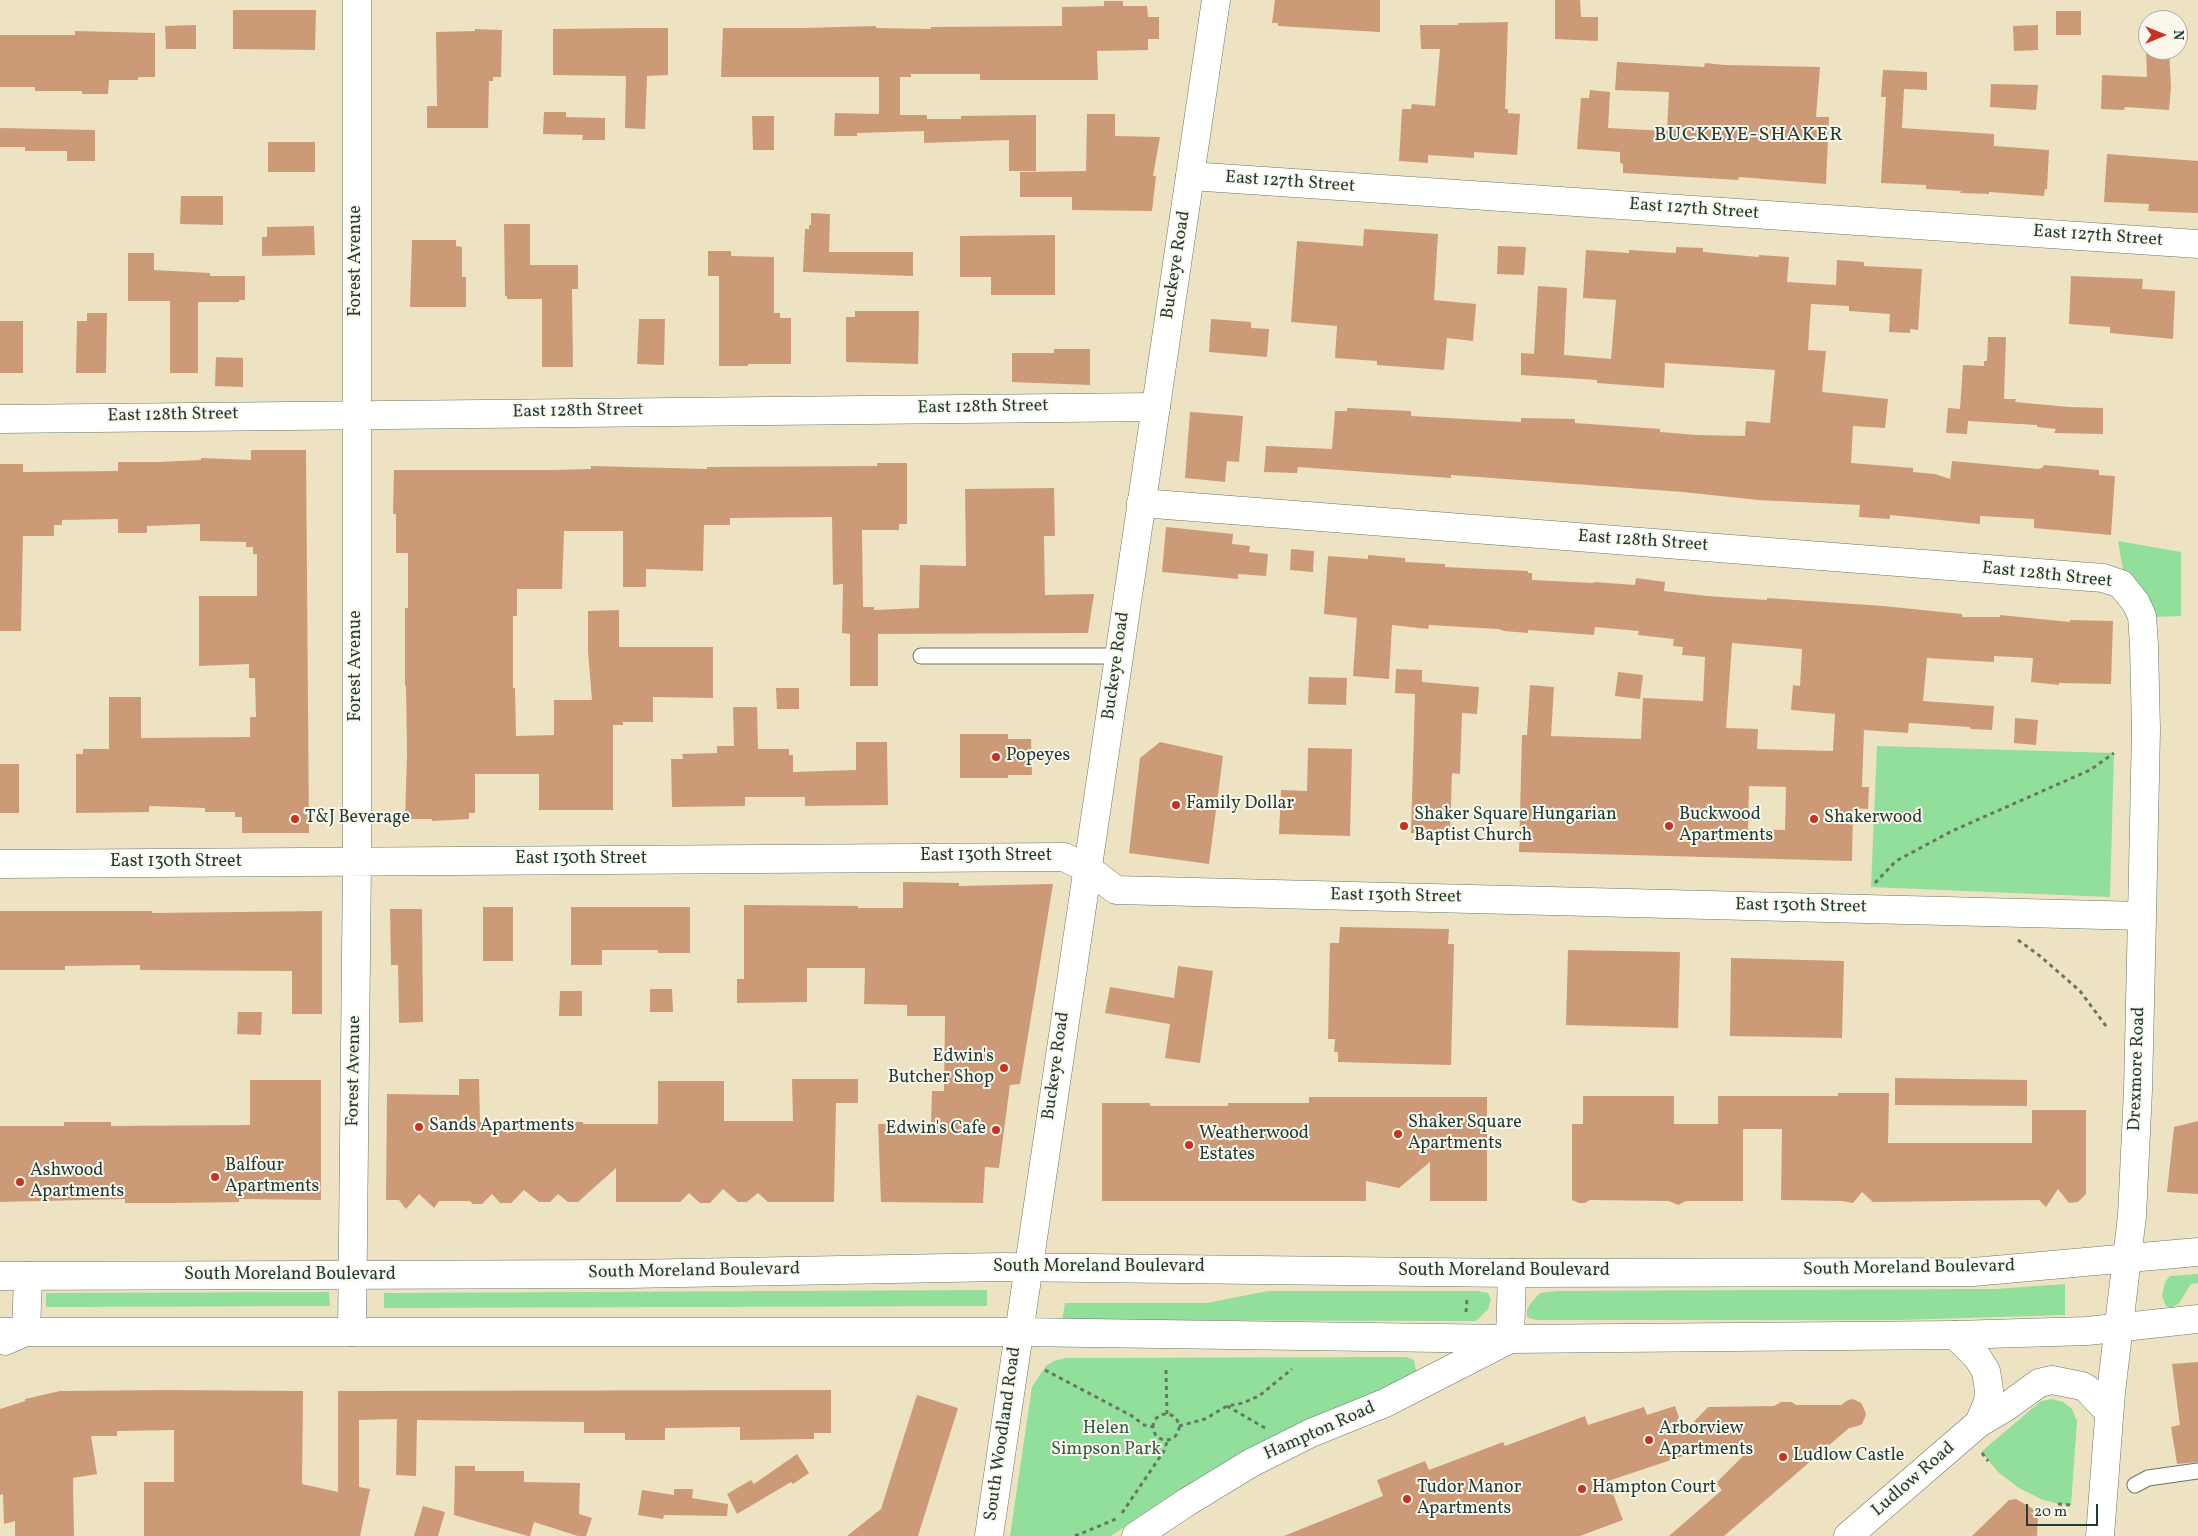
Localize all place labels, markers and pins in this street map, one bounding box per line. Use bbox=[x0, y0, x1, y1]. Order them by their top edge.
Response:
place label: Popeyes bbox=[1006, 746, 1070, 768]
marker: Popeyes bbox=[990, 751, 1002, 763]
place label: Family Dollar bbox=[1186, 794, 1294, 816]
marker: Family Dollar bbox=[1170, 799, 1182, 811]
place label: Shaker Square Hungarian Baptist Church bbox=[1414, 805, 1617, 848]
place label: Buckwood Apartments bbox=[1679, 805, 1773, 848]
place label: T&J Beverage bbox=[305, 808, 410, 830]
place label: Shakerwood bbox=[1824, 808, 1922, 830]
marker: T&J Beverage bbox=[289, 813, 301, 825]
marker: Shakerwood bbox=[1808, 813, 1820, 825]
marker: Shaker Square Hungarian Baptist Church bbox=[1398, 820, 1410, 832]
marker: Buckwood Apartments bbox=[1663, 820, 1675, 832]
place label: Edwin's Butcher Shop bbox=[888, 1047, 994, 1090]
marker: Edwin's Butcher Shop bbox=[998, 1062, 1010, 1074]
place label: Shaker Square Apartments bbox=[1408, 1113, 1522, 1156]
place label: Sands Apartments bbox=[429, 1116, 574, 1138]
place label: Edwin's Cafe bbox=[886, 1119, 986, 1141]
marker: Sands Apartments bbox=[413, 1121, 425, 1133]
marker: Edwin's Cafe bbox=[990, 1124, 1002, 1136]
place label: Weatherwood Estates bbox=[1199, 1124, 1309, 1166]
marker: Shaker Square Apartments bbox=[1392, 1128, 1404, 1140]
marker: Weatherwood Estates bbox=[1183, 1139, 1195, 1151]
place label: Balfour Apartments bbox=[225, 1156, 319, 1198]
place label: Ashwood Apartments bbox=[30, 1161, 124, 1204]
marker: Balfour Apartments bbox=[209, 1171, 221, 1183]
marker: Ashwood Apartments bbox=[14, 1176, 26, 1188]
place label: Arborview Apartments bbox=[1659, 1419, 1753, 1462]
marker: Arborview Apartments bbox=[1643, 1434, 1655, 1446]
place label: Ludlow Castle bbox=[1793, 1446, 1904, 1468]
marker: Ludlow Castle bbox=[1777, 1451, 1789, 1463]
place label: Tudor Manor Apartments bbox=[1417, 1478, 1521, 1520]
place label: Hampton Court bbox=[1592, 1478, 1716, 1500]
marker: Hampton Court bbox=[1576, 1483, 1588, 1495]
marker: Tudor Manor Apartments bbox=[1401, 1493, 1413, 1505]

